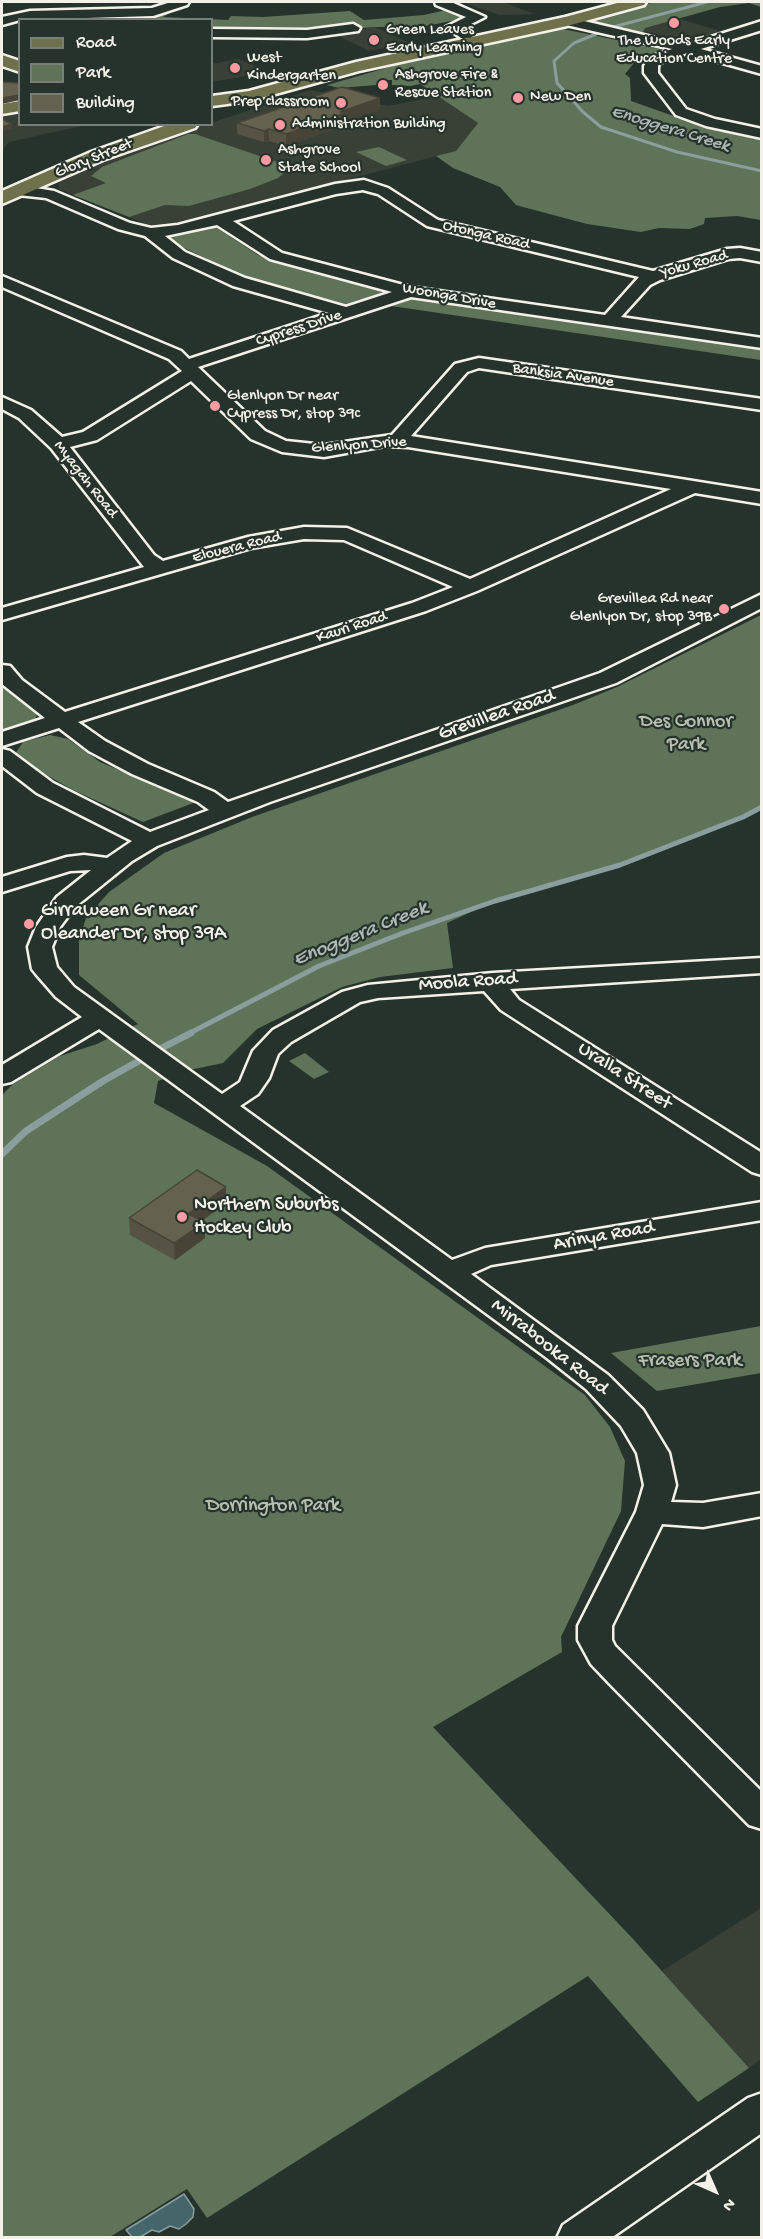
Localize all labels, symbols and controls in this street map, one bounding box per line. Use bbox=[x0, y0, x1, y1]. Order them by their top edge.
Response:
marker: The Woods Early Education Centre bbox=[667, 16, 681, 30]
legend bbox=[18, 18, 213, 126]
place label: Green Leaves Early Learning bbox=[386, 21, 482, 59]
place label: The Woods Early Education Centre bbox=[616, 32, 732, 70]
text: Road bbox=[76, 33, 115, 54]
marker: Green Leaves Early Learning bbox=[367, 33, 381, 47]
place label: West Kindergarten bbox=[247, 49, 336, 87]
marker: West Kindergarten bbox=[228, 61, 242, 75]
text: Park bbox=[76, 63, 110, 84]
place label: Ashgrove Fire & Rescue Station bbox=[395, 66, 498, 104]
marker: Ashgrove Fire & Rescue Station bbox=[376, 78, 390, 92]
place label: New Den bbox=[530, 88, 591, 108]
marker: New Den bbox=[511, 91, 525, 105]
text: Building bbox=[76, 93, 135, 114]
place label: Prep classroom bbox=[231, 93, 329, 113]
marker: Prep classroom bbox=[334, 96, 348, 110]
water label: Enoggera Creek bbox=[608, 102, 732, 158]
place label: Administration Building bbox=[292, 115, 446, 135]
marker: Administration Building bbox=[273, 118, 287, 132]
street label: Glory Street bbox=[52, 135, 136, 183]
place label: Ashgrove State School bbox=[278, 141, 361, 179]
marker: Ashgrove State School bbox=[259, 153, 273, 167]
street label: Otonga Road bbox=[441, 217, 531, 255]
street label: Yoku Road bbox=[658, 246, 730, 284]
street label: Woonga Drive bbox=[401, 279, 497, 315]
street label: Cypress Drive bbox=[254, 306, 344, 352]
street label: Banksia Avenue bbox=[511, 359, 615, 393]
place label: Glenlyon Dr near Cypress Dr, stop 39c bbox=[227, 387, 360, 425]
marker: Glenlyon Dr near Cypress Dr, stop 39c bbox=[208, 399, 222, 413]
street label: Glenlyon Drive bbox=[311, 433, 407, 459]
street label: Myagah Road bbox=[49, 437, 121, 523]
street label: Elouera Road bbox=[191, 528, 283, 568]
place label: Grevillea Rd near Glenlyon Dr, stop 39B bbox=[570, 590, 712, 628]
marker: Grevillea Rd near Glenlyon Dr, stop 39B bbox=[717, 602, 731, 616]
street label: Kauri Road bbox=[314, 608, 390, 648]
street label: Grevillea Road bbox=[435, 685, 559, 747]
park label: Des Connor Park bbox=[639, 711, 733, 758]
water label: Enoggera Creek bbox=[290, 897, 432, 973]
place label: Girraween Gr near Oleander Dr, stop 39A bbox=[41, 900, 226, 947]
marker: Girraween Gr near Oleander Dr, stop 39A bbox=[22, 917, 36, 931]
street label: Moola Road bbox=[418, 968, 518, 998]
street label: Uralla Street bbox=[572, 1038, 676, 1116]
place label: Northern Suburbs Hockey Club bbox=[194, 1194, 339, 1241]
marker: Northern Suburbs Hockey Club bbox=[175, 1210, 189, 1224]
street label: Arinya Road bbox=[552, 1216, 656, 1258]
street label: Mirrabooka Road bbox=[485, 1294, 613, 1402]
park label: Frasers Park bbox=[638, 1350, 742, 1374]
park label: Dorrington Park bbox=[206, 1495, 340, 1519]
north arrow bbox=[685, 2161, 745, 2221]
text: N bbox=[718, 2194, 739, 2214]

